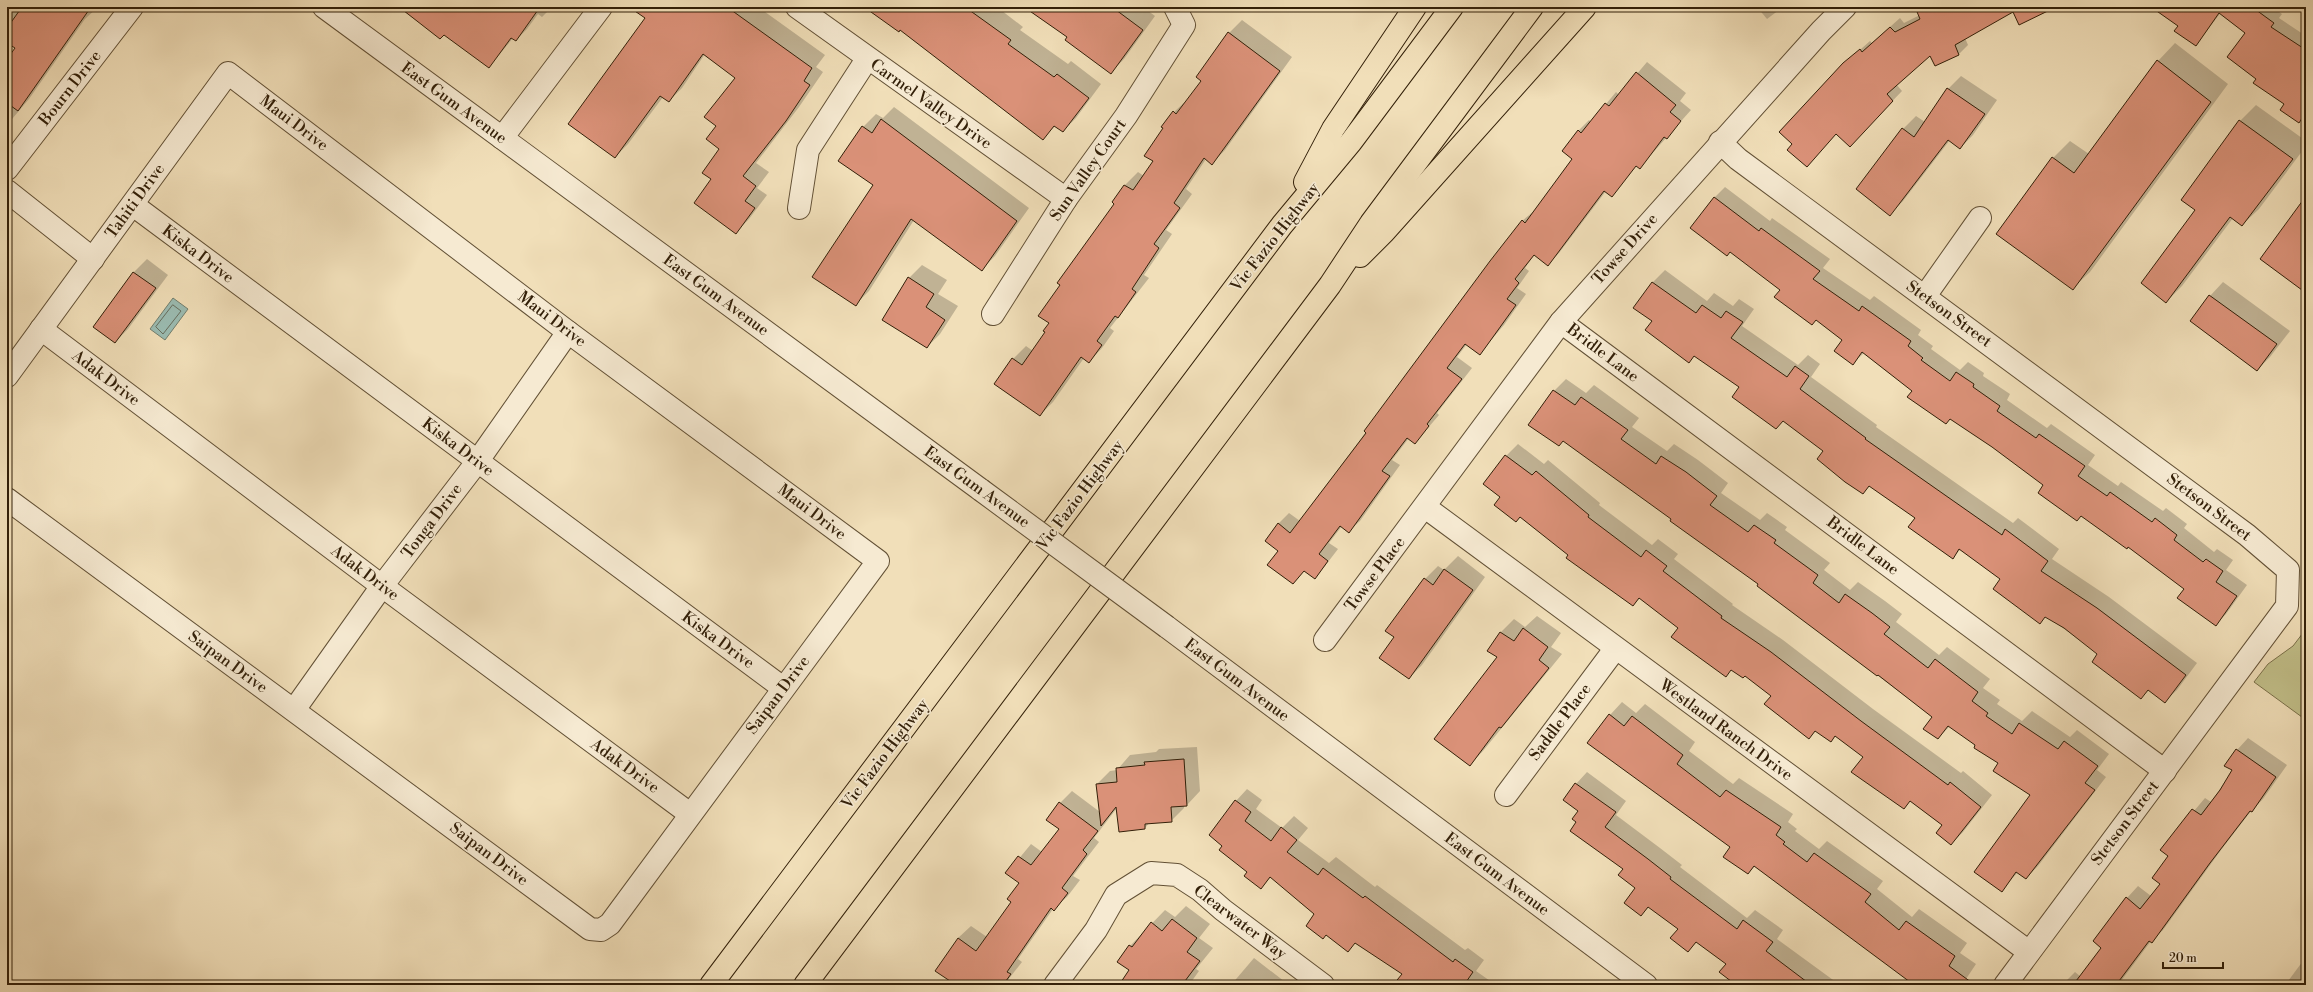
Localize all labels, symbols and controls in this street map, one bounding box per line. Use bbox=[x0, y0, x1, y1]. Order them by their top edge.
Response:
street label: Bourn Drive bbox=[34, 46, 106, 130]
street label: Carmel Valley Drive bbox=[866, 55, 996, 153]
street label: East Gum Avenue bbox=[397, 58, 511, 148]
street label: Maui Drive bbox=[256, 91, 332, 155]
street label: Sun Valley Court bbox=[1045, 115, 1131, 225]
street label: Tahiti Drive bbox=[101, 160, 169, 242]
street label: Vic Fazio Highway bbox=[1226, 178, 1324, 296]
street label: Towse Drive bbox=[1588, 209, 1662, 289]
street label: Kiska Drive bbox=[158, 220, 238, 288]
street label: East Gum Avenue bbox=[659, 250, 773, 340]
street label: Stetson Street bbox=[1902, 276, 1996, 352]
street label: Maui Drive bbox=[514, 287, 590, 351]
street label: Bridle Lane bbox=[1562, 319, 1643, 387]
street label: Adak Drive bbox=[67, 345, 144, 410]
street label: Kiska Drive bbox=[418, 413, 498, 481]
street label: Vic Fazio Highway bbox=[1031, 436, 1128, 555]
street label: East Gum Avenue bbox=[920, 442, 1034, 532]
street label: Stetson Street bbox=[2163, 469, 2256, 546]
street label: Tonga Drive bbox=[397, 480, 467, 562]
street label: Maui Drive bbox=[774, 480, 850, 544]
street label: Bridle Lane bbox=[1822, 512, 1903, 580]
street label: Towse Place bbox=[1341, 533, 1409, 615]
street label: Adak Drive bbox=[326, 540, 403, 605]
street label: Kiska Drive bbox=[678, 607, 758, 673]
street label: Saipan Drive bbox=[184, 626, 272, 698]
street label: East Gum Avenue bbox=[1181, 634, 1293, 726]
street label: Saipan Drive bbox=[742, 652, 814, 738]
street label: Westland Ranch Drive bbox=[1655, 674, 1797, 785]
street label: Saddle Place bbox=[1524, 679, 1596, 765]
street label: Vic Fazio Highway bbox=[836, 695, 933, 814]
street label: Adak Drive bbox=[586, 734, 663, 798]
street label: Stetson Street bbox=[2087, 776, 2164, 869]
street label: Saipan Drive bbox=[446, 818, 532, 890]
street label: East Gum Avenue bbox=[1441, 828, 1553, 920]
street label: Clearwater Way bbox=[1189, 880, 1291, 964]
scale bar bbox=[2163, 944, 2223, 970]
text: 20 m bbox=[2169, 951, 2197, 966]

